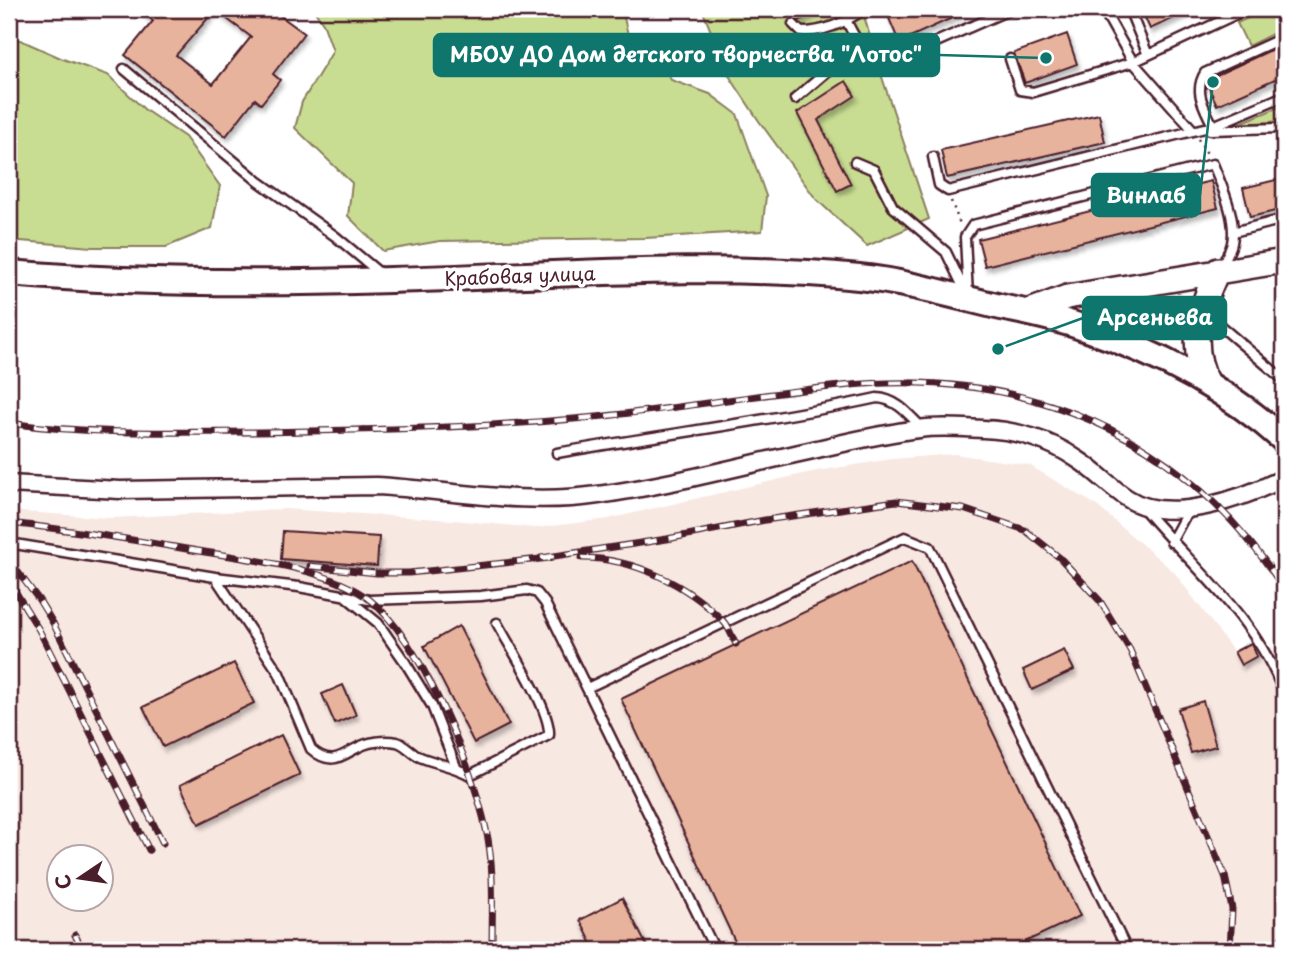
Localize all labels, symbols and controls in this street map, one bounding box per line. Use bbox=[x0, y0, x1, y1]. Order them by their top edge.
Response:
callout: МБОУ ДО Дом детского творчества "Лотос" bbox=[434, 34, 939, 76]
text: МБОУ ДО Дом детского творчества "Лотос" bbox=[450, 37, 922, 69]
callout: Винлаб bbox=[1092, 174, 1200, 216]
text: Винлаб bbox=[1106, 178, 1186, 210]
street label: Крабовая улица bbox=[444, 258, 596, 292]
callout: Арсеньева bbox=[1083, 297, 1226, 339]
text: Арсеньева bbox=[1097, 300, 1213, 332]
north arrow bbox=[46, 844, 116, 914]
text: С bbox=[47, 872, 78, 892]

